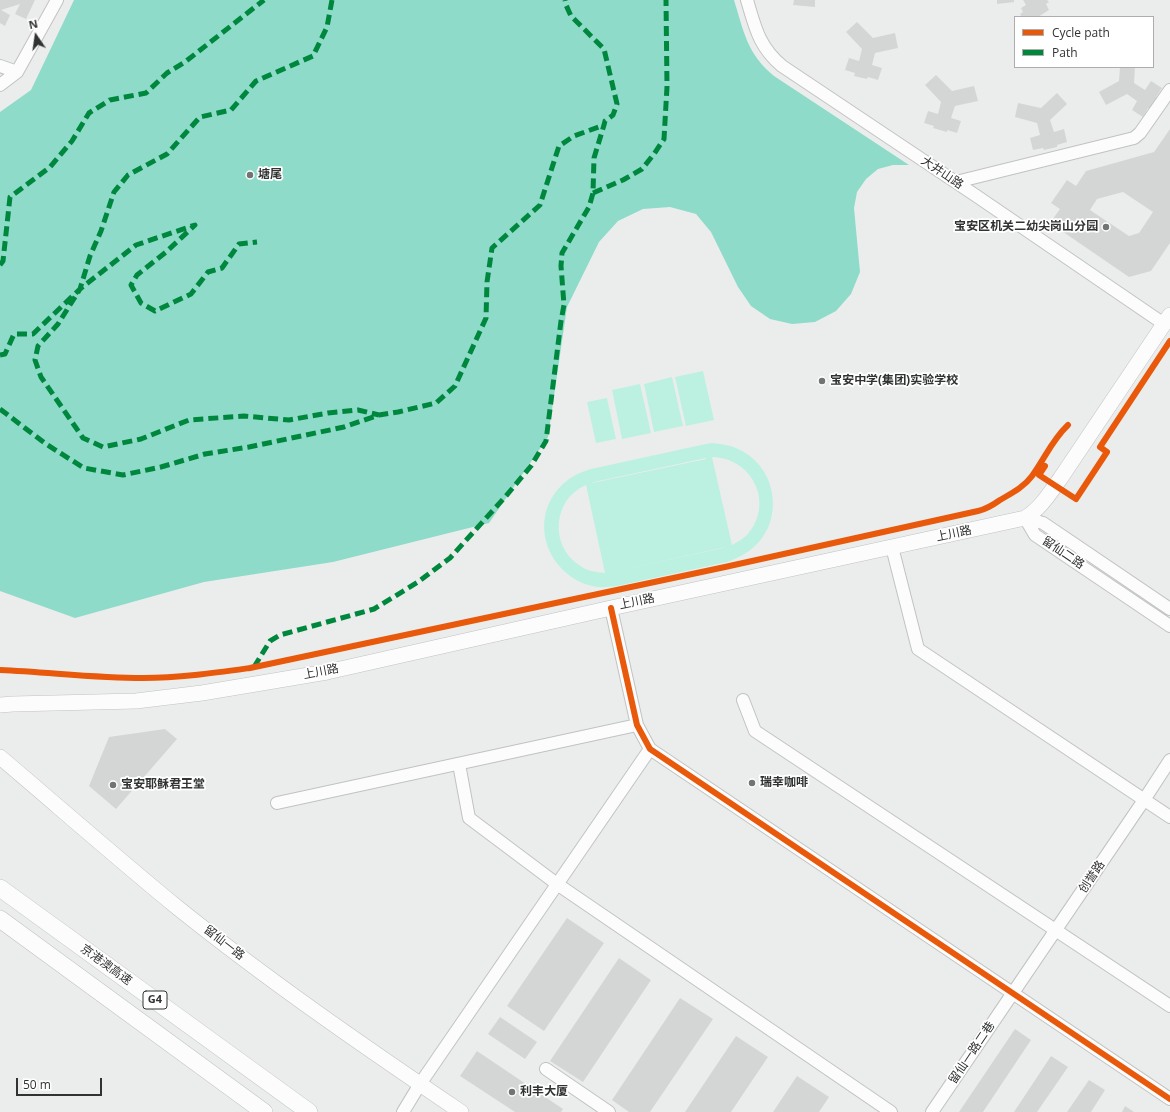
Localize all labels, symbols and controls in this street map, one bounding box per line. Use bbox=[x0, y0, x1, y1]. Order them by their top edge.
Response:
north arrow bbox=[16, 16, 56, 56]
text: N bbox=[27, 16, 39, 32]
legend bbox=[1014, 16, 1154, 68]
text: Cycle path bbox=[1052, 24, 1110, 41]
text: Path bbox=[1052, 44, 1078, 61]
street label: 大井山路 bbox=[918, 154, 966, 192]
place label: 塘尾 bbox=[258, 168, 282, 182]
marker: 塘尾 bbox=[245, 170, 255, 180]
place label: 宝安区机关二幼尖岗山分园 bbox=[954, 220, 1098, 234]
marker: 宝安区机关二幼尖岗山分园 bbox=[1101, 222, 1111, 232]
place label: 宝安中学(集团)实验学校 bbox=[830, 374, 958, 388]
marker: 宝安中学(集团)实验学校 bbox=[817, 376, 827, 386]
street label: 上川路 bbox=[935, 523, 973, 545]
street label: 留仙二路 bbox=[1039, 534, 1087, 572]
street label: 上川路 bbox=[618, 591, 656, 613]
street label: 上川路 bbox=[302, 661, 340, 683]
place label: 瑞幸咖啡 bbox=[760, 776, 808, 790]
place label: 宝安耶稣君王堂 bbox=[121, 778, 205, 792]
marker: 瑞幸咖啡 bbox=[747, 778, 757, 788]
marker: 宝安耶稣君王堂 bbox=[108, 780, 118, 790]
street label: 创誉路 bbox=[1076, 858, 1108, 896]
street label: 留仙一路 bbox=[201, 923, 247, 963]
street label: 京港澳高速 bbox=[77, 942, 135, 988]
road number: G4 bbox=[143, 991, 167, 1009]
street label: 留仙一路二巷 bbox=[946, 1019, 998, 1087]
scale bar bbox=[18, 1070, 104, 1096]
text: 50 m bbox=[23, 1076, 51, 1093]
place label: 利丰大厦 bbox=[520, 1085, 568, 1099]
marker: 利丰大厦 bbox=[507, 1087, 517, 1097]

